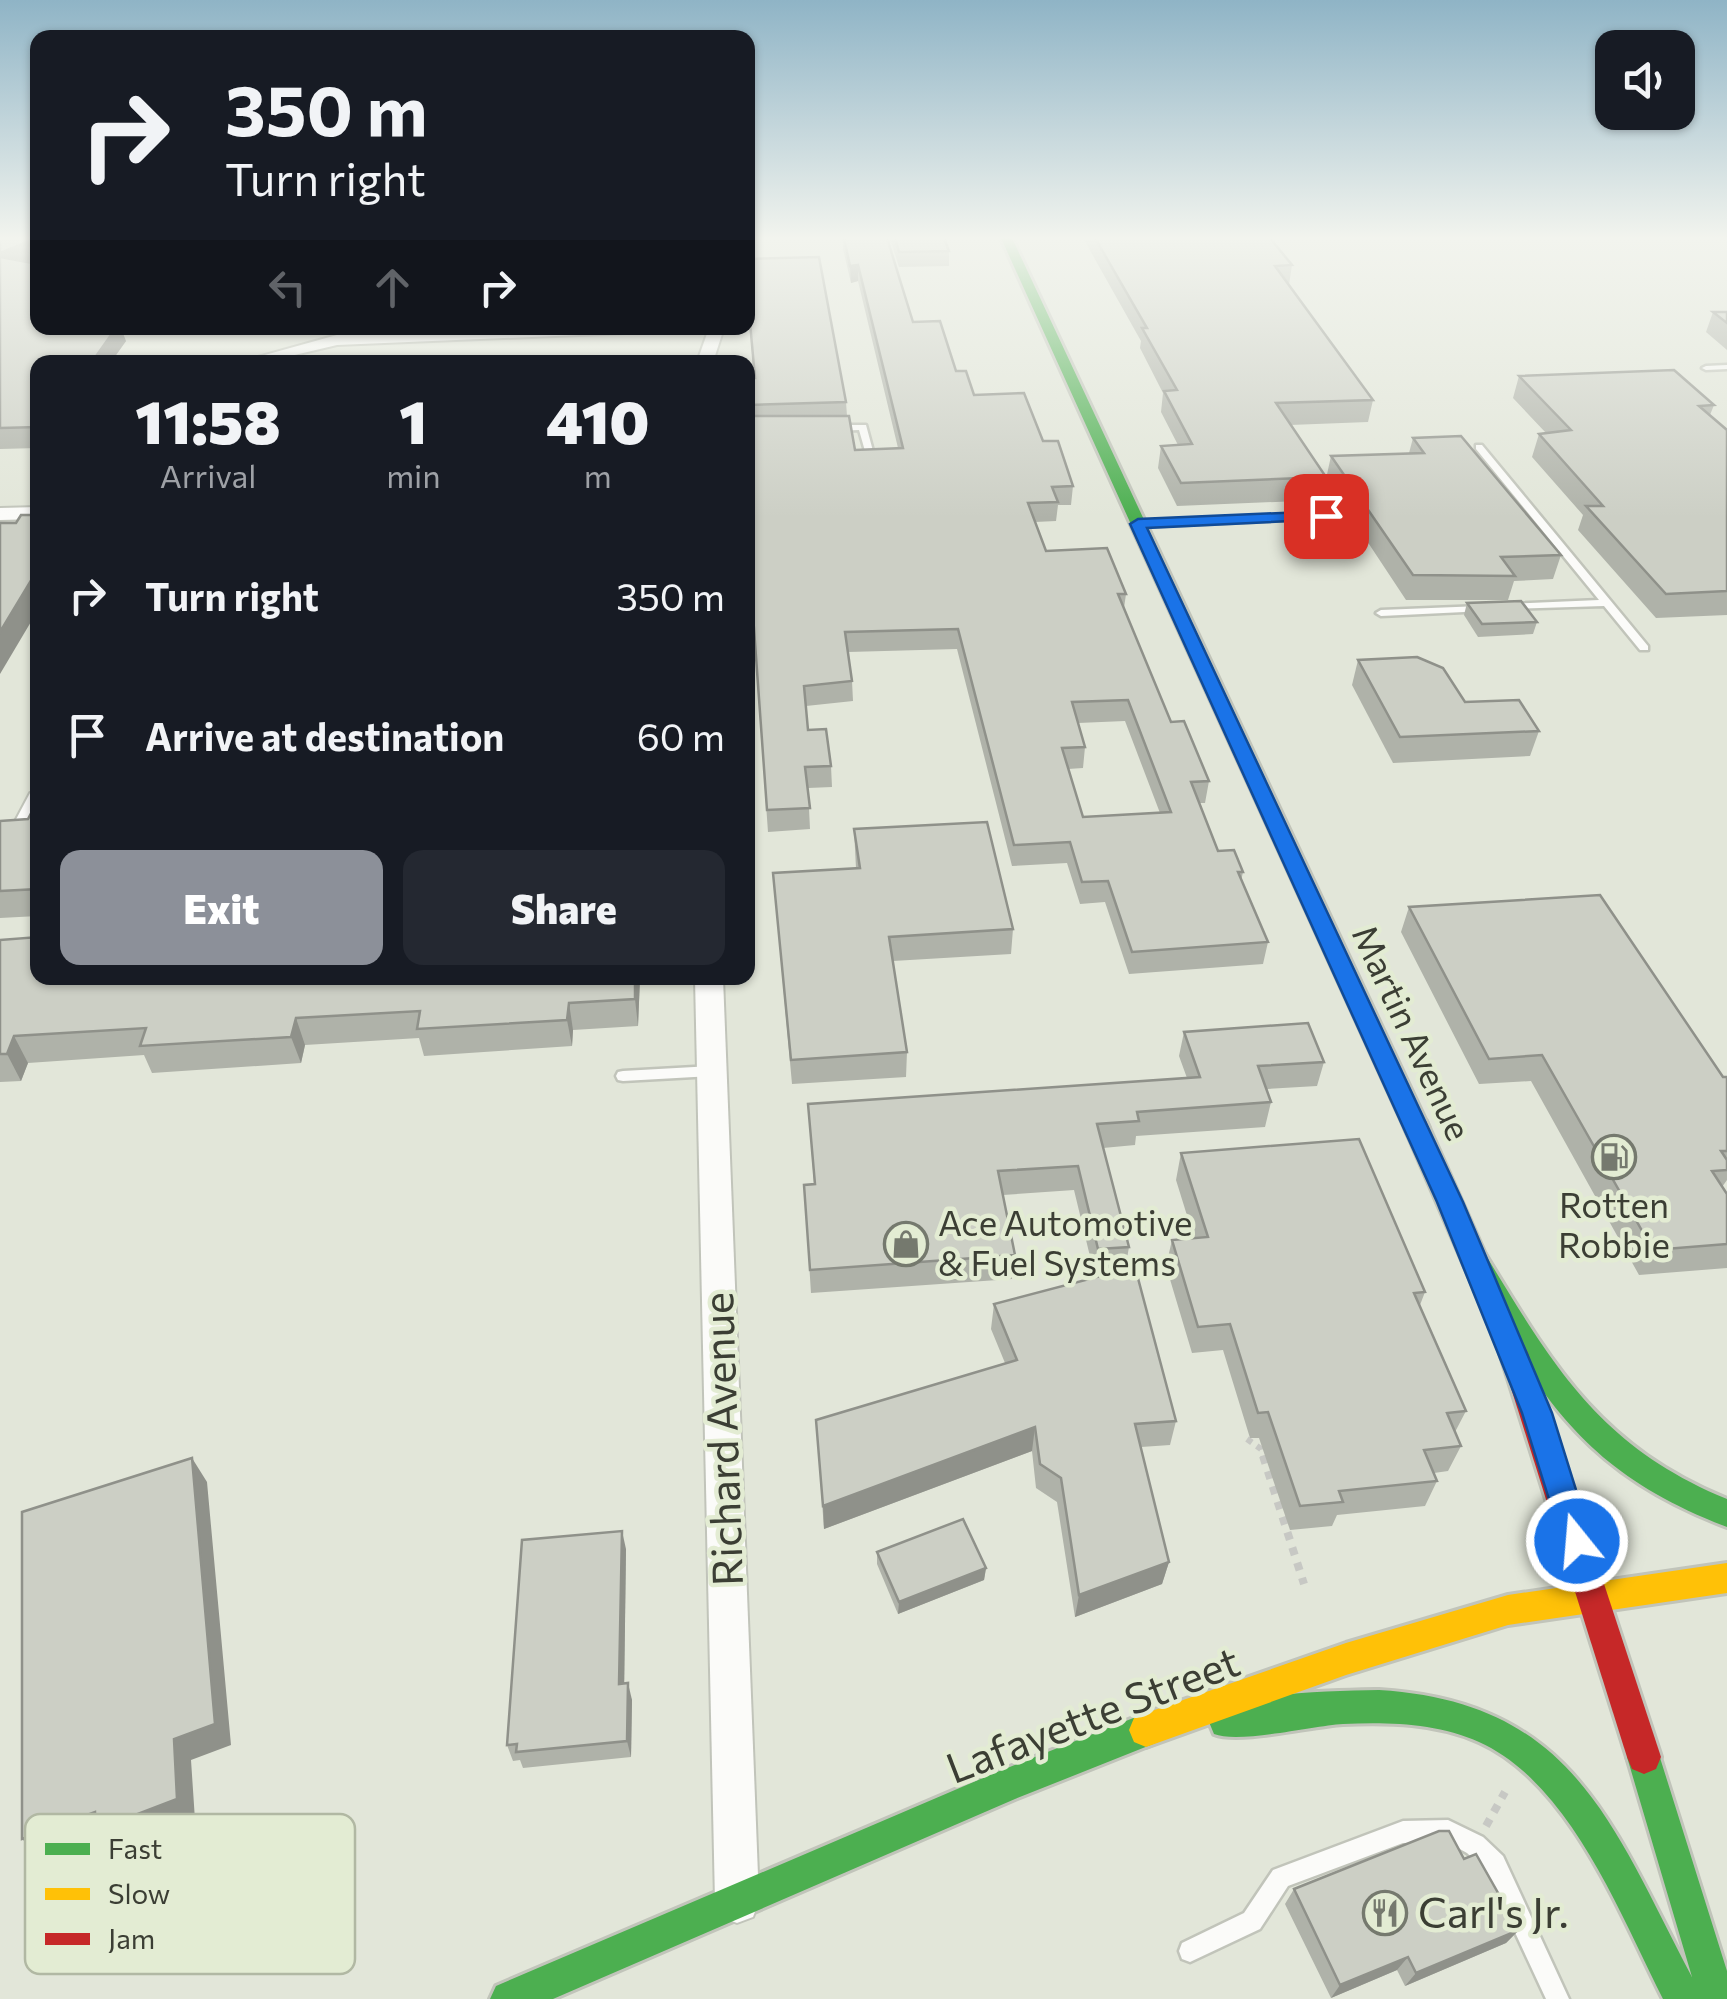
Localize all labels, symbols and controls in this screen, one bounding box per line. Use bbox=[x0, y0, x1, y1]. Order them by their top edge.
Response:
map controls bbox=[1595, 30, 1695, 130]
button: sound bbox=[1595, 30, 1695, 130]
text: 350 m bbox=[225, 65, 428, 150]
icon: right bbox=[60, 70, 190, 200]
text: Turn right bbox=[225, 150, 426, 205]
icon: left bbox=[260, 260, 315, 315]
icon: ahead bbox=[365, 260, 420, 315]
icon: right bbox=[470, 260, 525, 315]
text: 11:58 bbox=[135, 383, 281, 456]
text: 1 bbox=[399, 383, 427, 456]
text: 410 bbox=[546, 383, 650, 456]
text: Arrival bbox=[160, 455, 256, 495]
text: min bbox=[386, 455, 441, 495]
text: m bbox=[584, 455, 612, 495]
pin bbox=[1284, 474, 1369, 559]
icon: arrive bbox=[1299, 489, 1354, 544]
icon: right bbox=[60, 568, 115, 623]
text: Turn right bbox=[145, 572, 319, 619]
text: 350 m bbox=[616, 572, 725, 619]
icon: arrive bbox=[60, 708, 115, 763]
text: Arrive at destination bbox=[145, 712, 504, 759]
text: 60 m bbox=[637, 712, 725, 759]
button: Exit bbox=[60, 850, 383, 965]
button: Share bbox=[403, 850, 725, 965]
street label: Martin Avenue bbox=[1345, 918, 1482, 1146]
fuel station icon: Rotten Robbie bbox=[1591, 1134, 1637, 1180]
place label: Rotten Robbie bbox=[1558, 1182, 1670, 1265]
place label: Ace Automotive & Fuel Systems bbox=[938, 1200, 1193, 1283]
shop icon: Ace Automotive & Fuel Systems bbox=[883, 1221, 929, 1267]
street label: Richard Avenue bbox=[690, 1291, 752, 1587]
position arrow bbox=[1525, 1489, 1629, 1593]
street label: Lafayette Street bbox=[938, 1633, 1246, 1793]
legend bbox=[25, 1814, 355, 1974]
text: Fast bbox=[108, 1831, 162, 1865]
text: Slow bbox=[108, 1876, 170, 1910]
place label: Carl's Jr. bbox=[1418, 1885, 1569, 1937]
restaurant icon: Carl's Jr. bbox=[1362, 1890, 1408, 1936]
text: Jam bbox=[108, 1921, 155, 1955]

